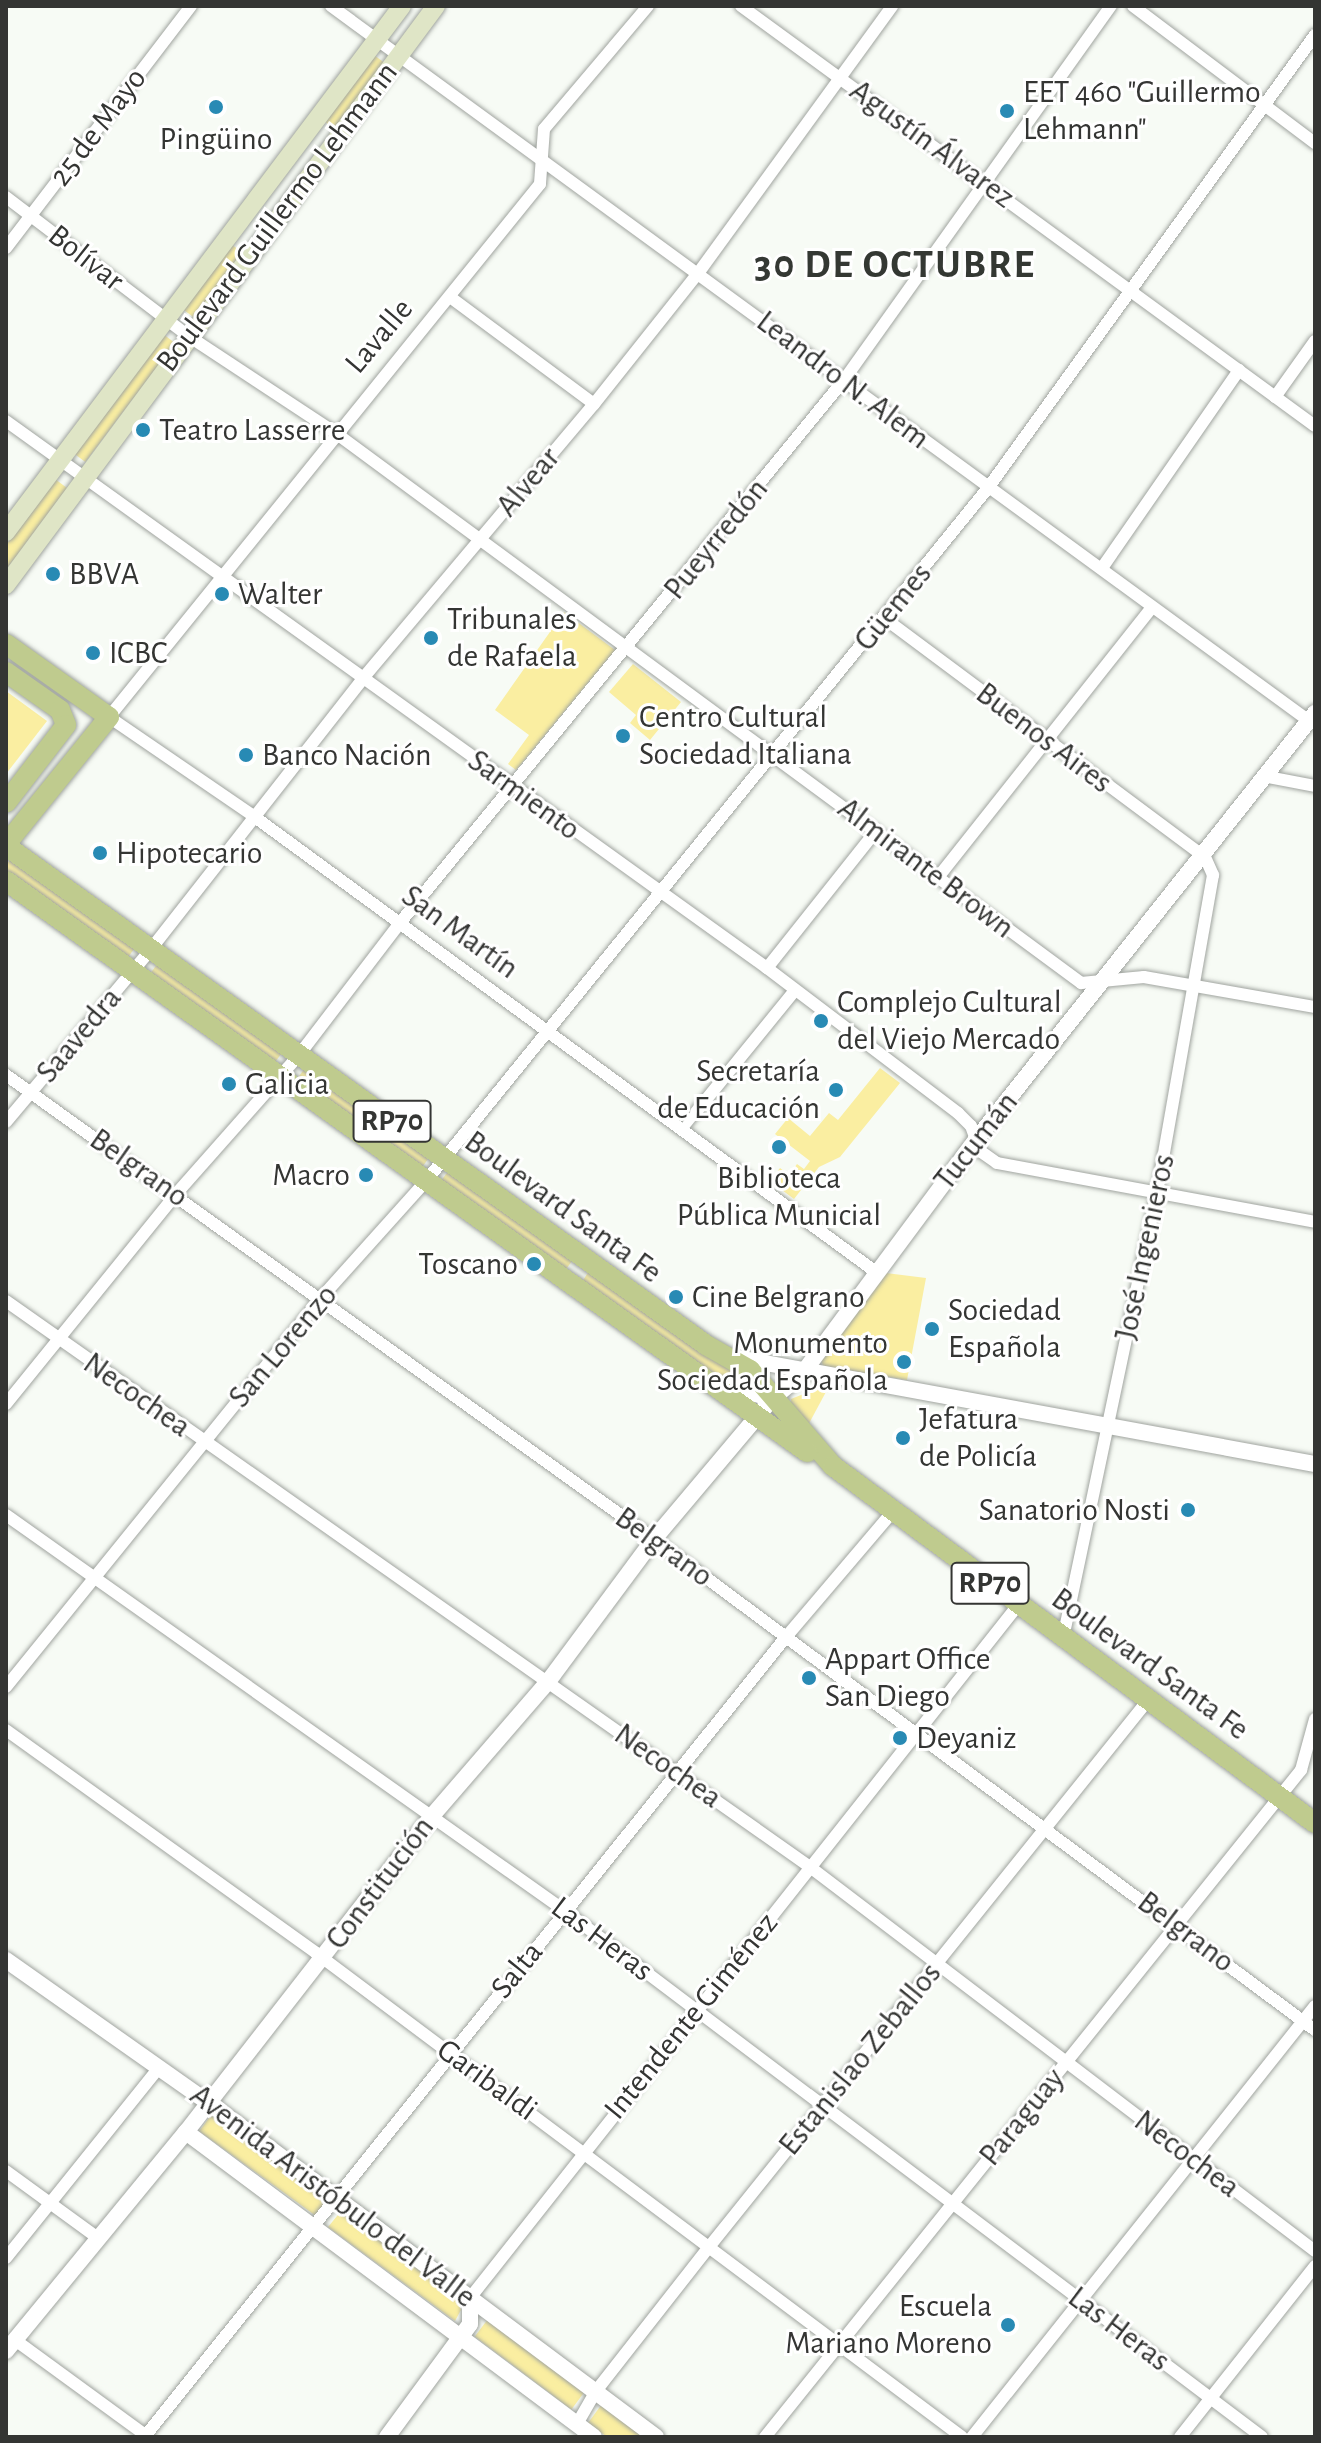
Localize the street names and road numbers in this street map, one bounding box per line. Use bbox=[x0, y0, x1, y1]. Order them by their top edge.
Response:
street label: Boulevard Guillermo Lehmann bbox=[148, 54, 406, 380]
street label: 25 de Mayo bbox=[41, 60, 155, 194]
street label: Agustín Álvarez bbox=[842, 71, 1022, 217]
street label: Bolívar bbox=[40, 216, 132, 300]
street label: Lavalle bbox=[337, 291, 421, 381]
street label: Leandro N. Alem bbox=[749, 302, 937, 458]
street label: Alvear bbox=[488, 439, 568, 525]
street label: Pueyrredón bbox=[656, 471, 776, 607]
street label: Güemes bbox=[846, 555, 940, 659]
street label: Buenos Aires bbox=[968, 674, 1120, 802]
street label: Sarmiento bbox=[460, 741, 588, 849]
street label: Almirante Brown bbox=[830, 789, 1022, 947]
street label: San Martín bbox=[394, 877, 526, 987]
street label: Saavedra bbox=[28, 979, 130, 1091]
street label: Tucumán bbox=[926, 1084, 1026, 1198]
road number: RP70 bbox=[352, 1095, 432, 1147]
street label: Belgrano bbox=[82, 1120, 196, 1216]
street label: Boulevard Santa Fe bbox=[457, 1123, 669, 1291]
street label: José Ingenieros bbox=[1107, 1151, 1183, 1343]
street label: San Lorenzo bbox=[220, 1277, 346, 1415]
street label: Necochea bbox=[76, 1344, 198, 1446]
street label: Belgrano bbox=[607, 1499, 721, 1595]
road number: RP70 bbox=[950, 1557, 1030, 1609]
street label: Boulevard Santa Fe bbox=[1044, 1580, 1256, 1748]
street label: Necochea bbox=[607, 1715, 729, 1817]
street label: Constitución bbox=[318, 1809, 442, 1957]
street label: Belgrano bbox=[1130, 1883, 1242, 1981]
street label: Las Heras bbox=[543, 1888, 661, 1990]
street label: Intendente Giménez bbox=[596, 1905, 786, 2127]
street label: Salta bbox=[483, 1934, 551, 2006]
street label: Estanislao Zeballos bbox=[770, 1955, 950, 2163]
street label: Garibaldi bbox=[429, 2031, 545, 2129]
street label: Paraguay bbox=[971, 2060, 1073, 2174]
street label: Avenida Aristóbulo del Valle bbox=[182, 2076, 484, 2316]
street label: Necochea bbox=[1127, 2102, 1247, 2206]
street label: Las Heras bbox=[1060, 2278, 1178, 2380]

